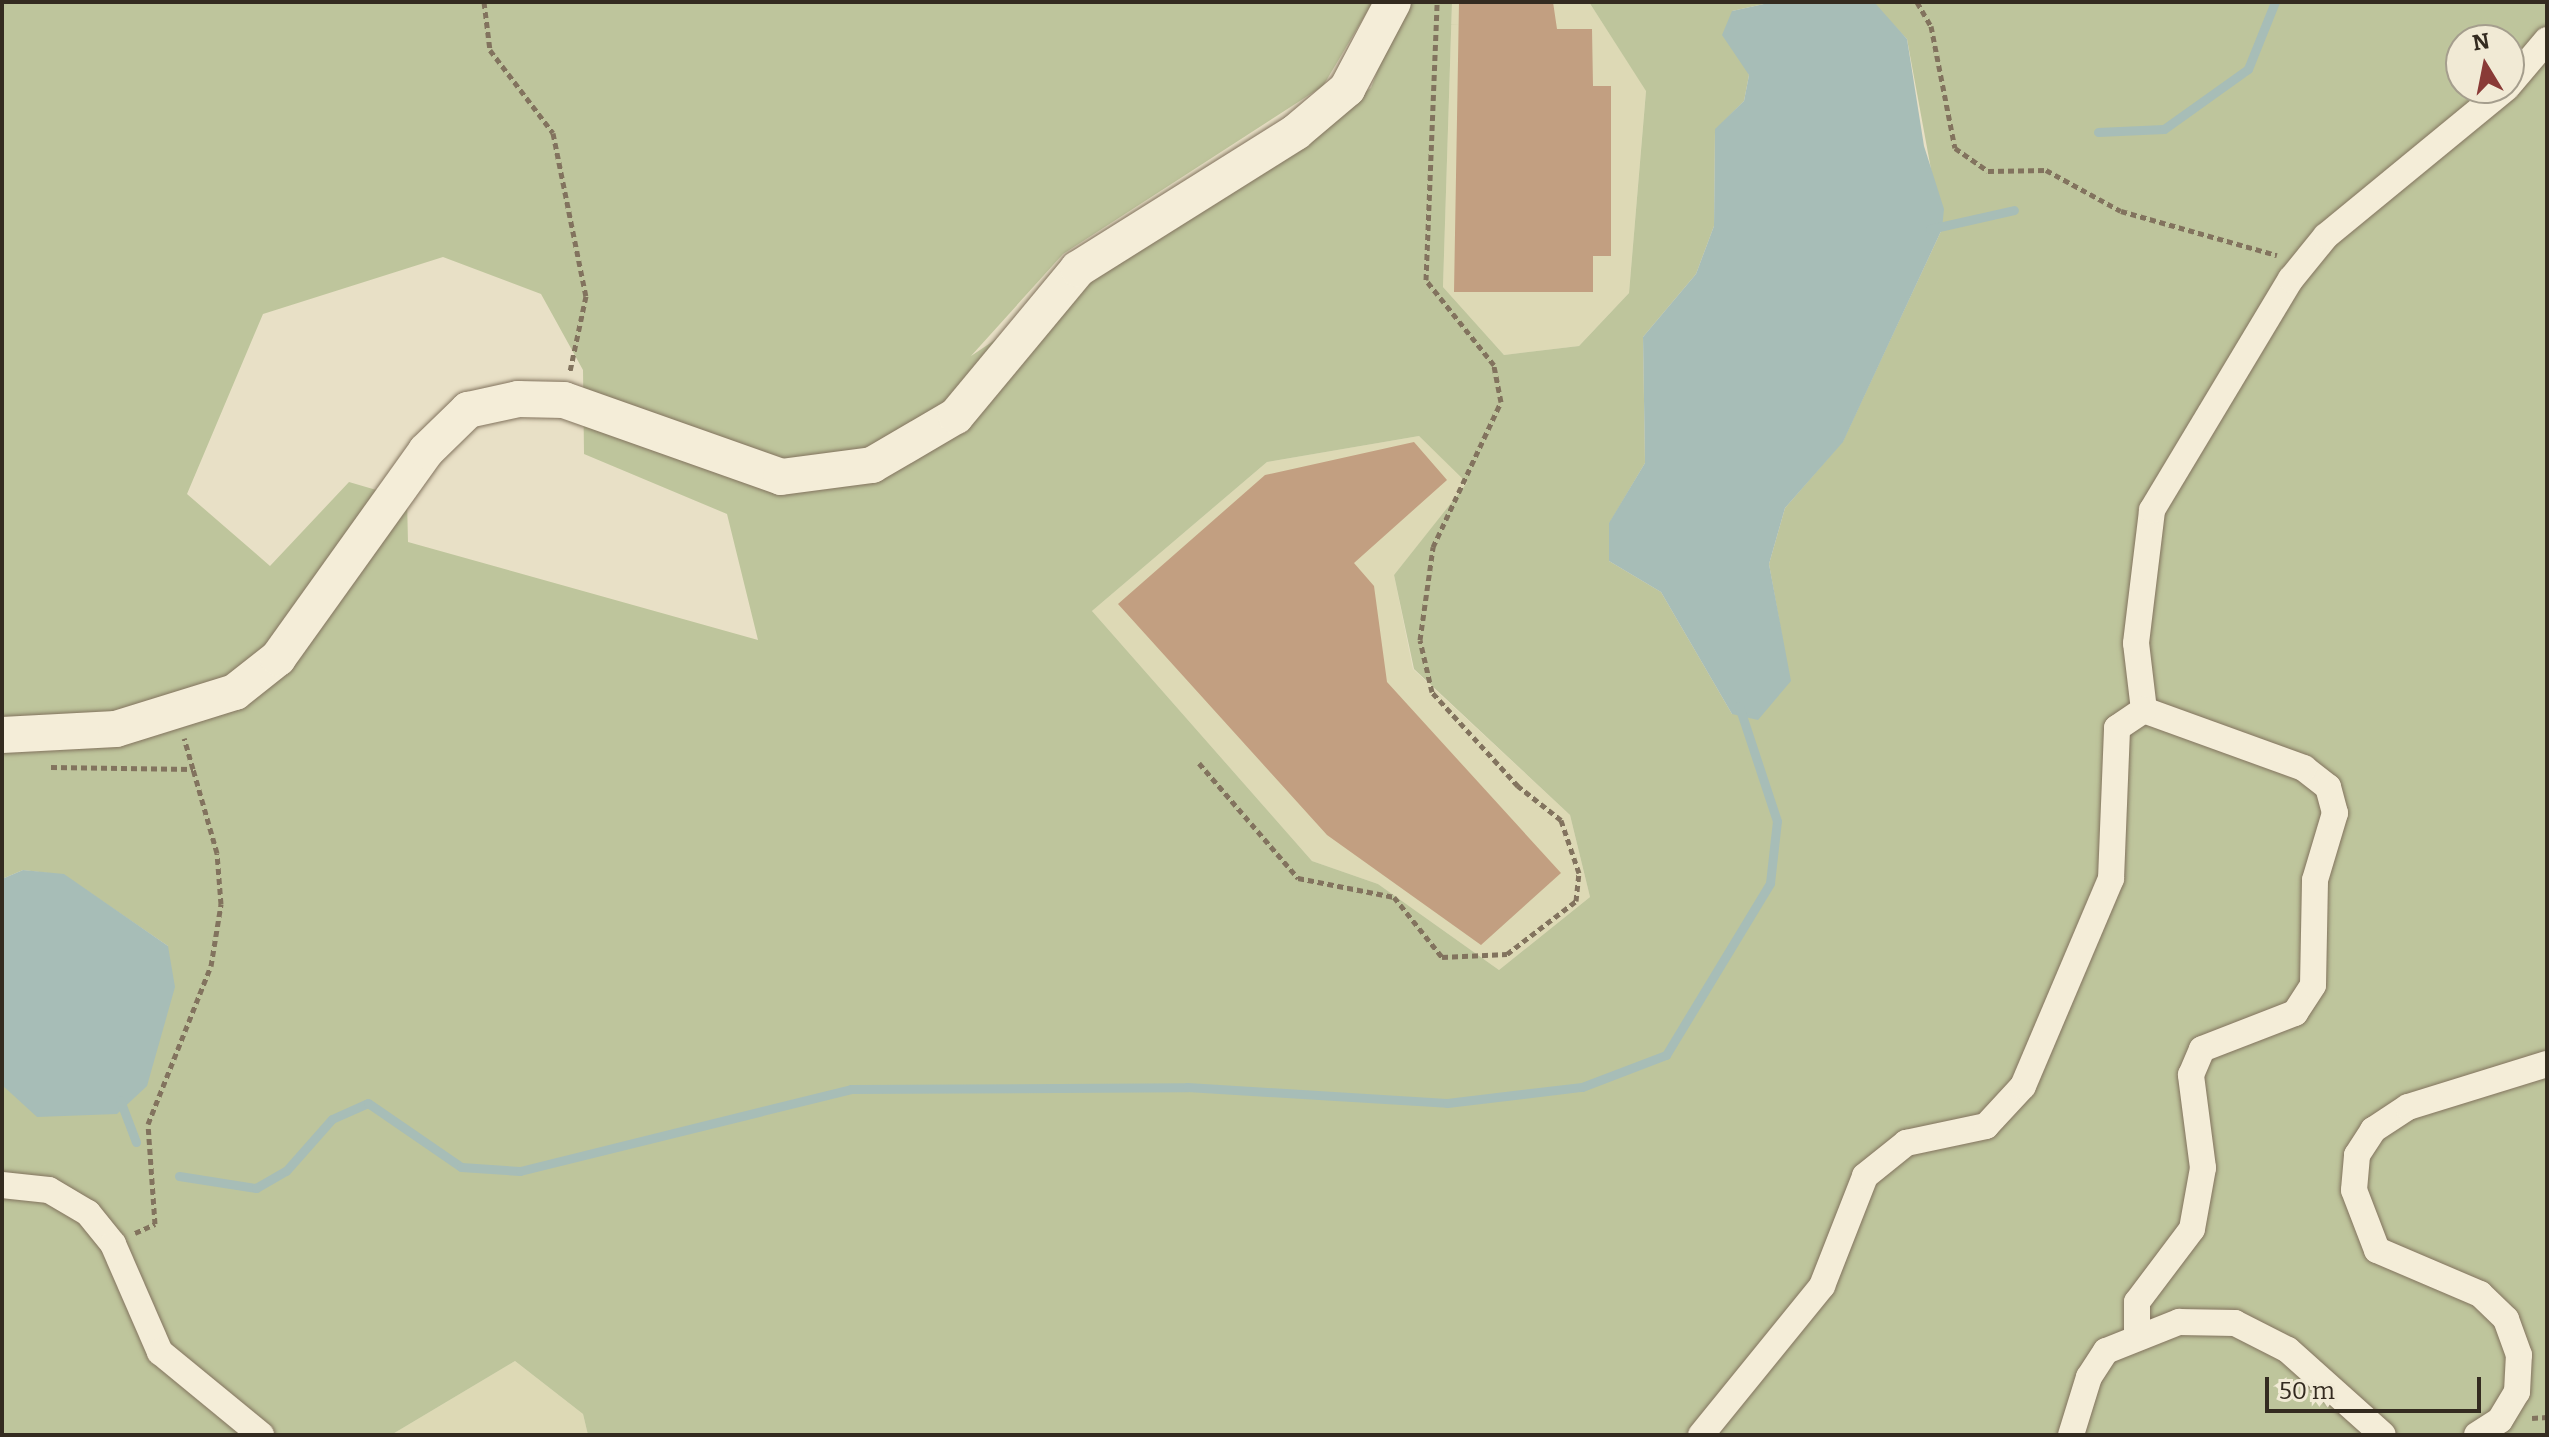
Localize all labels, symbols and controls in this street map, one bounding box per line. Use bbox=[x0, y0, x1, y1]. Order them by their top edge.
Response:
north arrow bbox=[2445, 24, 2525, 104]
text: N bbox=[2470, 27, 2492, 57]
scale bar bbox=[2269, 1361, 2485, 1411]
text: 50 m bbox=[2279, 1377, 2335, 1405]

